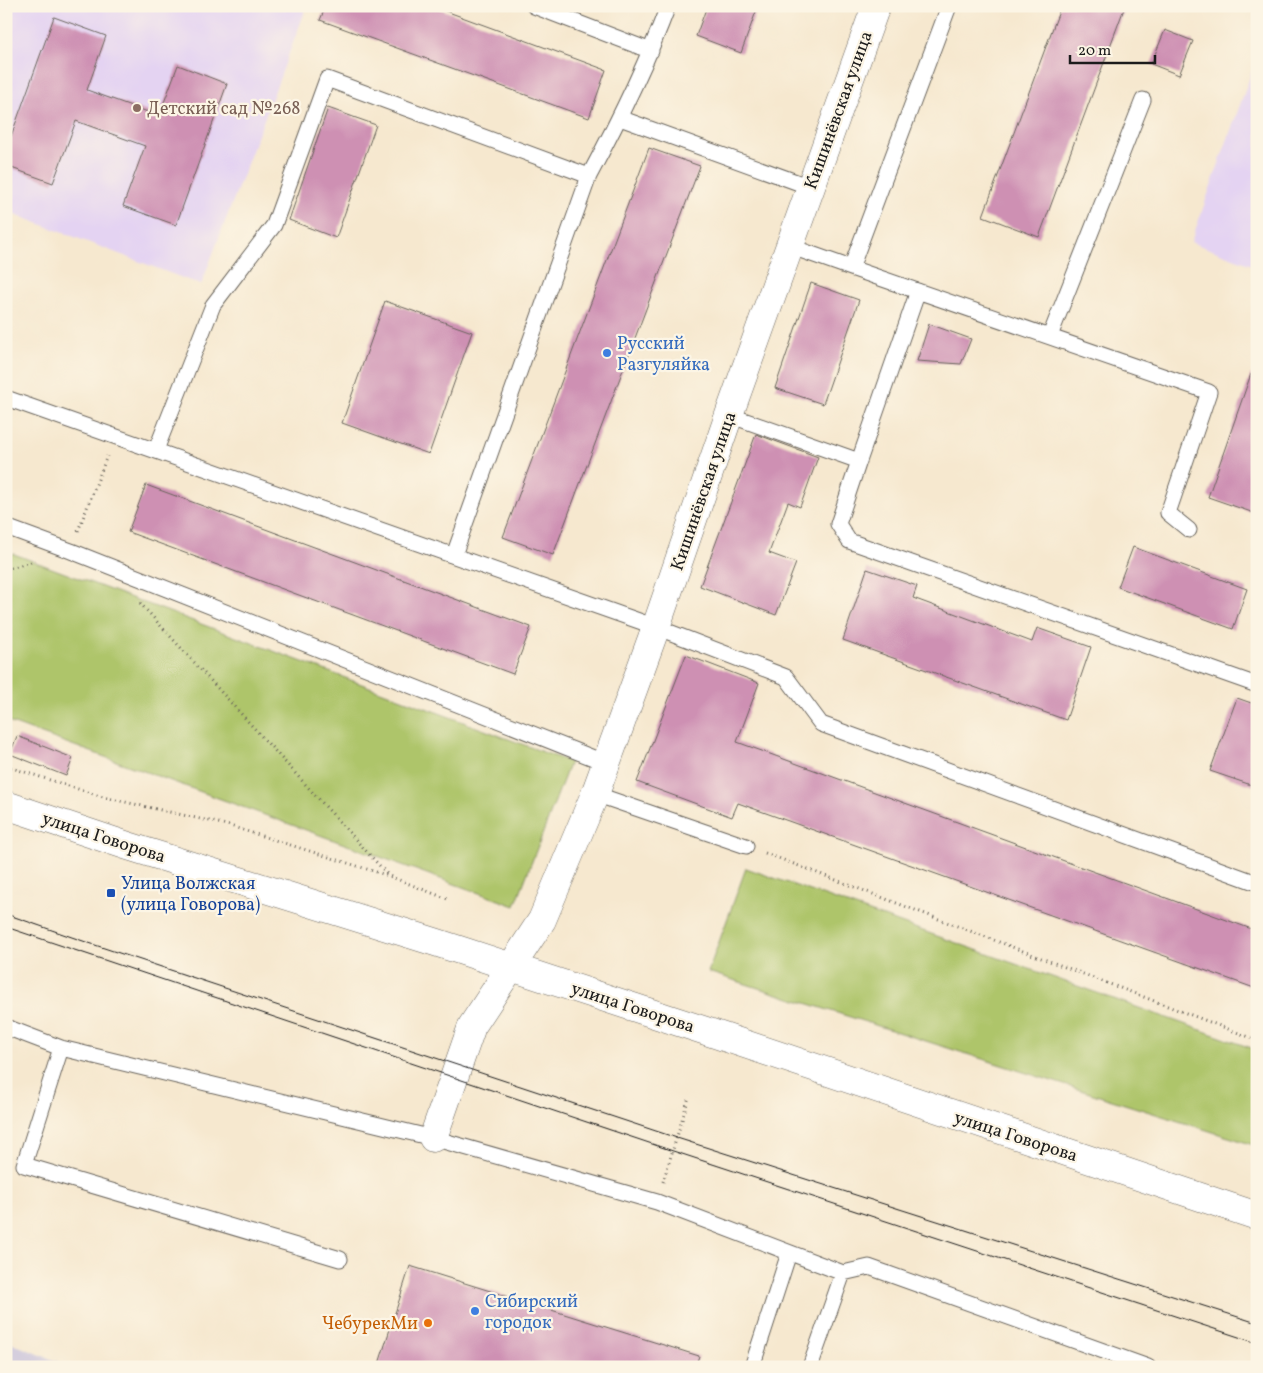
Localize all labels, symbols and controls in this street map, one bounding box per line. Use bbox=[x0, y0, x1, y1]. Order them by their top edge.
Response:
street label: Кишинёвская улица bbox=[799, 28, 880, 193]
scale bar bbox=[1070, 32, 1156, 64]
text: 20 m bbox=[1078, 41, 1111, 62]
place label: Детский сад №268 bbox=[147, 97, 300, 122]
marker: Детский сад №268 bbox=[131, 102, 143, 114]
place label: Русский Разгуляйка bbox=[617, 332, 710, 378]
marker: Русский Разгуляйка bbox=[601, 347, 613, 359]
street label: Кишинёвская улица bbox=[665, 409, 743, 574]
street label: улица Говорова bbox=[38, 807, 169, 870]
place label: Улица Волжская (улица Говорова) bbox=[121, 872, 260, 918]
marker: Улица Волжская (улица Говорова) bbox=[105, 887, 117, 899]
street label: улица Говорова bbox=[567, 977, 698, 1040]
street label: улица Говорова bbox=[950, 1106, 1081, 1169]
place label: Сибирский городок bbox=[485, 1290, 578, 1336]
marker: Сибирский городок bbox=[469, 1305, 481, 1317]
place label: ЧебурекМи bbox=[322, 1312, 418, 1337]
marker: ЧебурекМи bbox=[422, 1317, 434, 1329]

